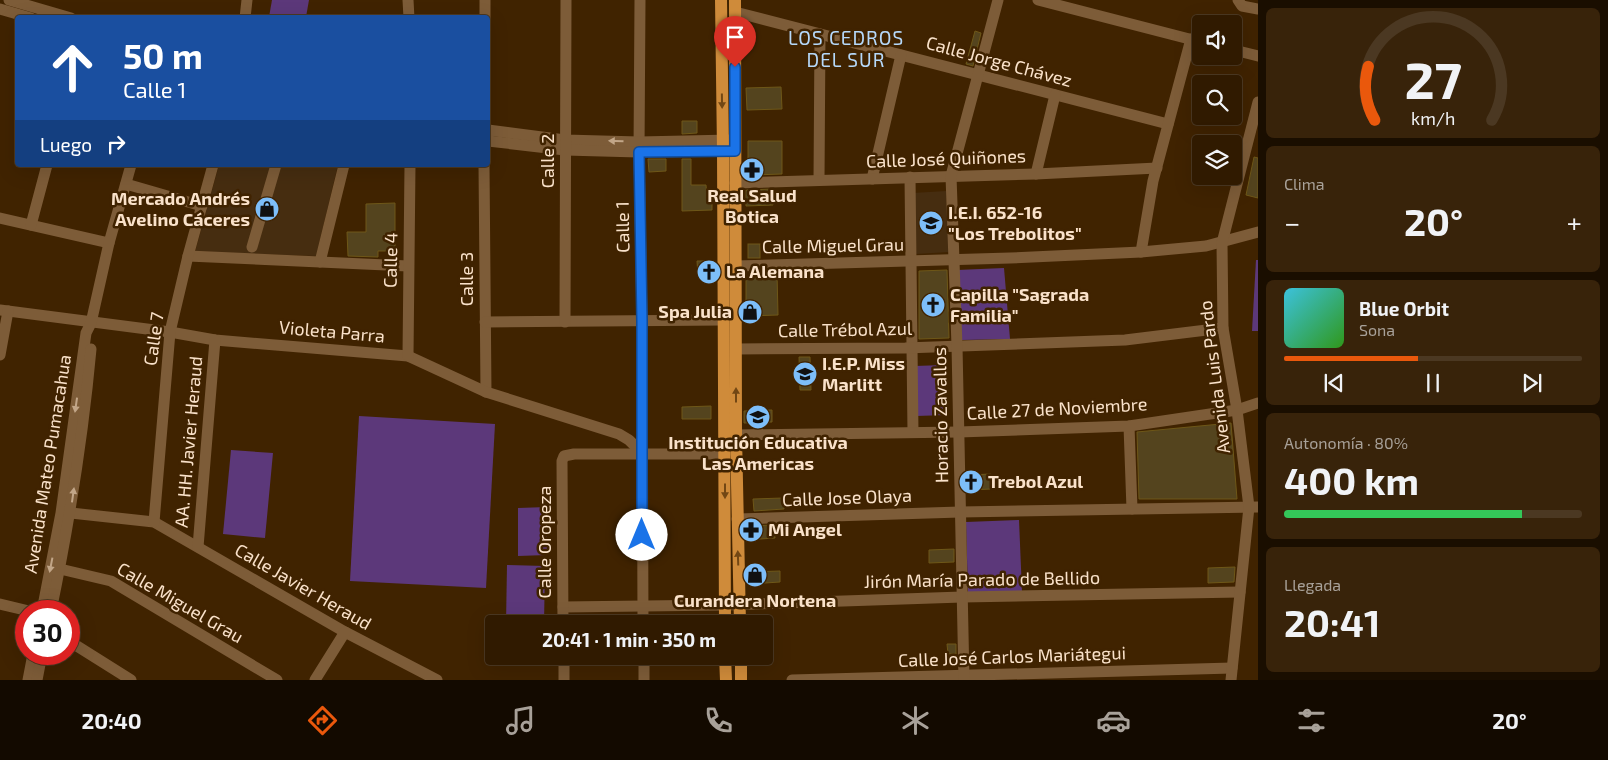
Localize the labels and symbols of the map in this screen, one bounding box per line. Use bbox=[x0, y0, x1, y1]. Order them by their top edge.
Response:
pin bbox=[714, 16, 756, 67]
district label: LOS CEDROS DEL SUR bbox=[788, 26, 904, 71]
street label: Calle Jorge Chávez bbox=[924, 31, 1075, 91]
one-way arrow bbox=[718, 93, 726, 109]
street label: Calle 2 bbox=[536, 134, 558, 188]
one-way arrow bbox=[608, 137, 624, 145]
street label: Calle José Quiñones bbox=[866, 144, 1026, 172]
pharmacy icon: Real Salud Botica bbox=[739, 157, 765, 183]
place label: Real Salud Botica bbox=[707, 184, 797, 227]
place label: Mercado Andrés Avelino Cáceres bbox=[111, 187, 250, 230]
shop icon: Mercado Andrés Avelino Cáceres bbox=[254, 196, 280, 222]
street label: Calle 1 bbox=[611, 201, 633, 253]
place label: I.E.I. 652-16 "Los Trebolitos" bbox=[948, 201, 1082, 244]
school or university icon: I.E.I. 652-16 "Los Trebolitos" bbox=[918, 210, 944, 236]
street label: Calle 4 bbox=[379, 232, 401, 288]
street label: Calle Miguel Grau bbox=[762, 233, 904, 257]
street label: Calle 3 bbox=[455, 252, 477, 306]
church icon: La Alemana bbox=[696, 259, 722, 285]
place label: La Alemana bbox=[726, 260, 824, 282]
place label: Capilla "Sagrada Familia" bbox=[950, 283, 1089, 326]
church icon: Capilla "Sagrada Familia" bbox=[920, 292, 946, 318]
shop icon: Spa Julia bbox=[737, 299, 763, 325]
street label: Avenida Luis Pardo bbox=[1194, 299, 1234, 455]
place label: Spa Julia bbox=[658, 300, 732, 322]
street label: Calle 7 bbox=[138, 311, 168, 367]
street label: Violeta Parra bbox=[278, 315, 386, 347]
street label: Calle Trébol Azul bbox=[778, 317, 913, 341]
street label: Horacio Zavallos bbox=[928, 347, 952, 483]
place label: I.E.P. Miss Marlitt bbox=[822, 352, 905, 395]
street label: Avenida Mateo Pumacahua bbox=[19, 353, 75, 575]
street label: AA. HH. Javier Heraud bbox=[170, 355, 206, 529]
school or university icon: I.E.P. Miss Marlitt bbox=[792, 361, 818, 387]
one-way arrow bbox=[732, 387, 740, 403]
street label: Calle 27 de Noviembre bbox=[966, 392, 1148, 424]
one-way arrow bbox=[72, 397, 80, 413]
school or university icon: Institución Educativa Las Americas bbox=[745, 404, 771, 430]
place label: Institución Educativa Las Americas bbox=[668, 431, 848, 474]
church icon: Trebol Azul bbox=[958, 469, 984, 495]
place label: Trebol Azul bbox=[988, 470, 1083, 492]
one-way arrow bbox=[721, 483, 729, 499]
street label: Calle Jose Olaya bbox=[782, 484, 912, 510]
one-way arrow bbox=[69, 486, 77, 502]
street label: Calle Oropeza bbox=[533, 486, 555, 598]
position arrow bbox=[615, 508, 667, 560]
pharmacy icon: Mi Angel bbox=[738, 517, 764, 543]
place label: Mi Angel bbox=[768, 518, 842, 540]
street label: Calle Javier Heraud bbox=[231, 538, 376, 634]
one-way arrow bbox=[734, 549, 742, 565]
street label: Calle Miguel Grau bbox=[113, 557, 248, 647]
one-way arrow bbox=[46, 558, 54, 574]
shop icon: Curandera Nortena bbox=[742, 562, 768, 588]
street label: Jirón María Parado de Bellido bbox=[864, 566, 1100, 592]
place label: Curandera Nortena bbox=[674, 589, 836, 611]
speed limit sign: 30 bbox=[15, 600, 80, 665]
street label: Calle José Carlos Mariátegui bbox=[898, 641, 1126, 671]

